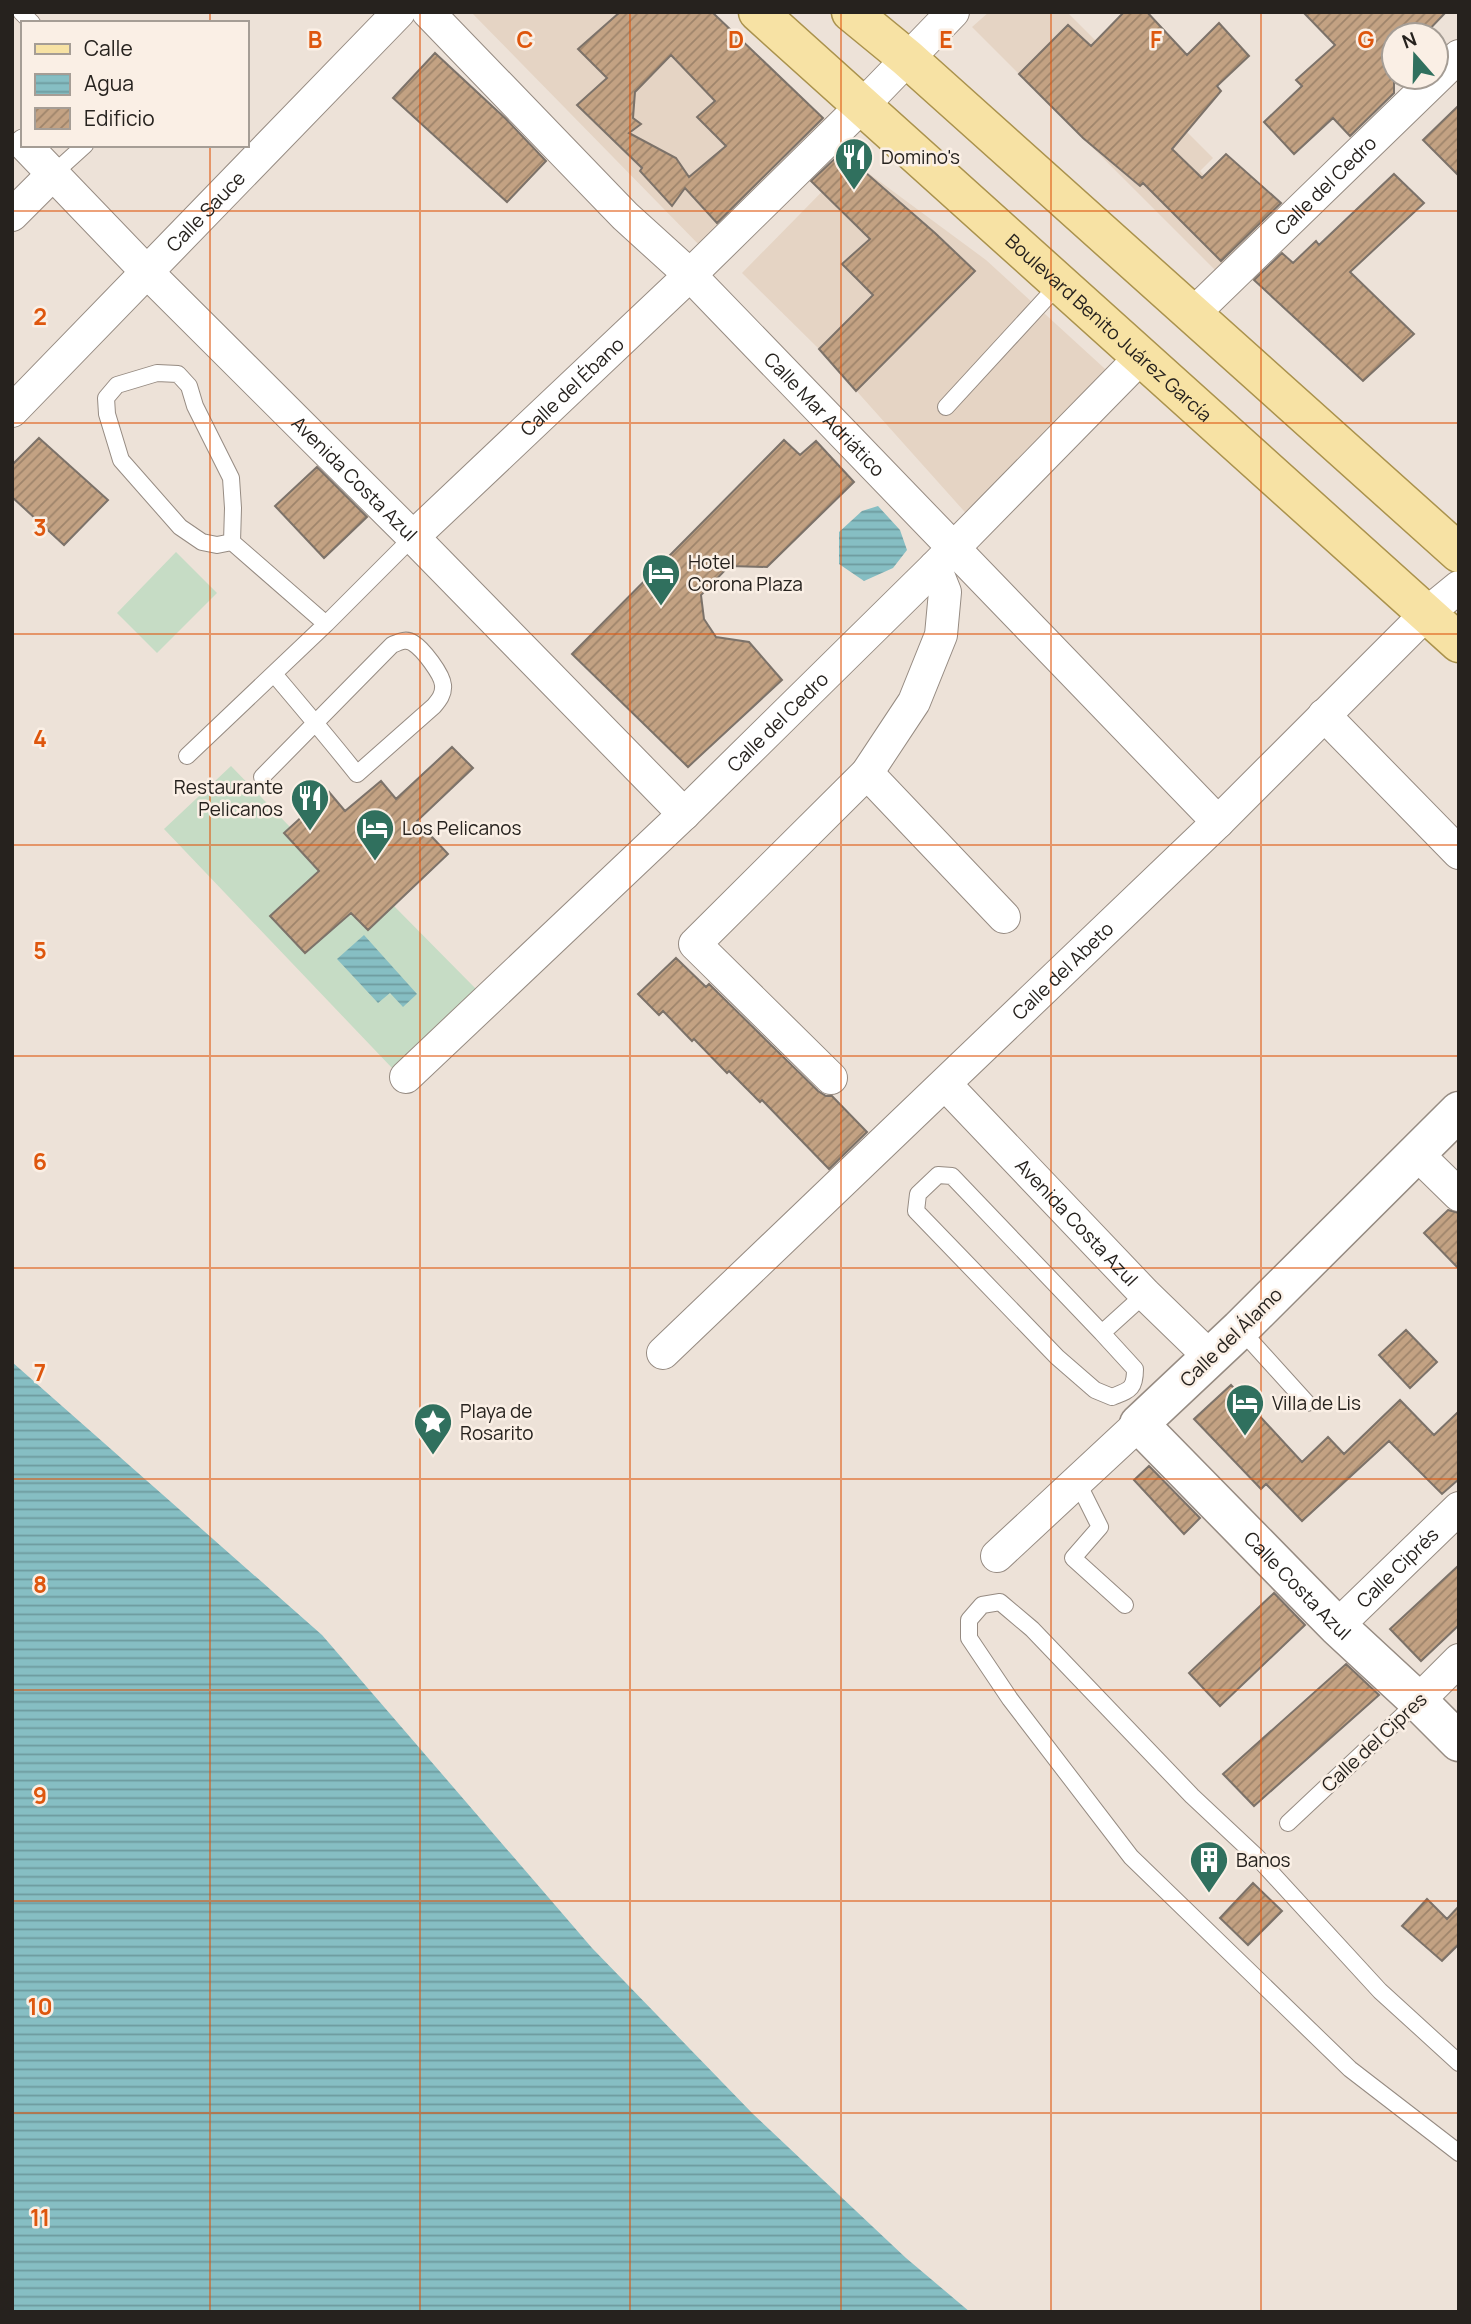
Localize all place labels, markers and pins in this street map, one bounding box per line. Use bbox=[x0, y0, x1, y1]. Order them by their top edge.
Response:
restaurant icon: Domino's bbox=[833, 136, 875, 191]
place label: Domino's bbox=[881, 144, 960, 170]
place label: Hotel Corona Plaza bbox=[688, 549, 803, 597]
hotel icon: Hotel Corona Plaza bbox=[640, 552, 682, 607]
place label: Restaurante Pelicanos bbox=[174, 774, 283, 822]
restaurant icon: Restaurante Pelicanos bbox=[289, 777, 331, 832]
hotel icon: Los Pelicanos bbox=[354, 807, 396, 862]
place label: Los Pelicanos bbox=[402, 815, 521, 841]
hotel icon: Villa de Lis bbox=[1224, 1382, 1266, 1437]
place label: Villa de Lis bbox=[1272, 1390, 1361, 1416]
place label: Playa de Rosarito bbox=[460, 1398, 533, 1446]
place icon: Playa de Rosarito bbox=[412, 1401, 454, 1456]
building icon: Banos bbox=[1188, 1839, 1230, 1894]
place label: Banos bbox=[1236, 1847, 1291, 1873]

